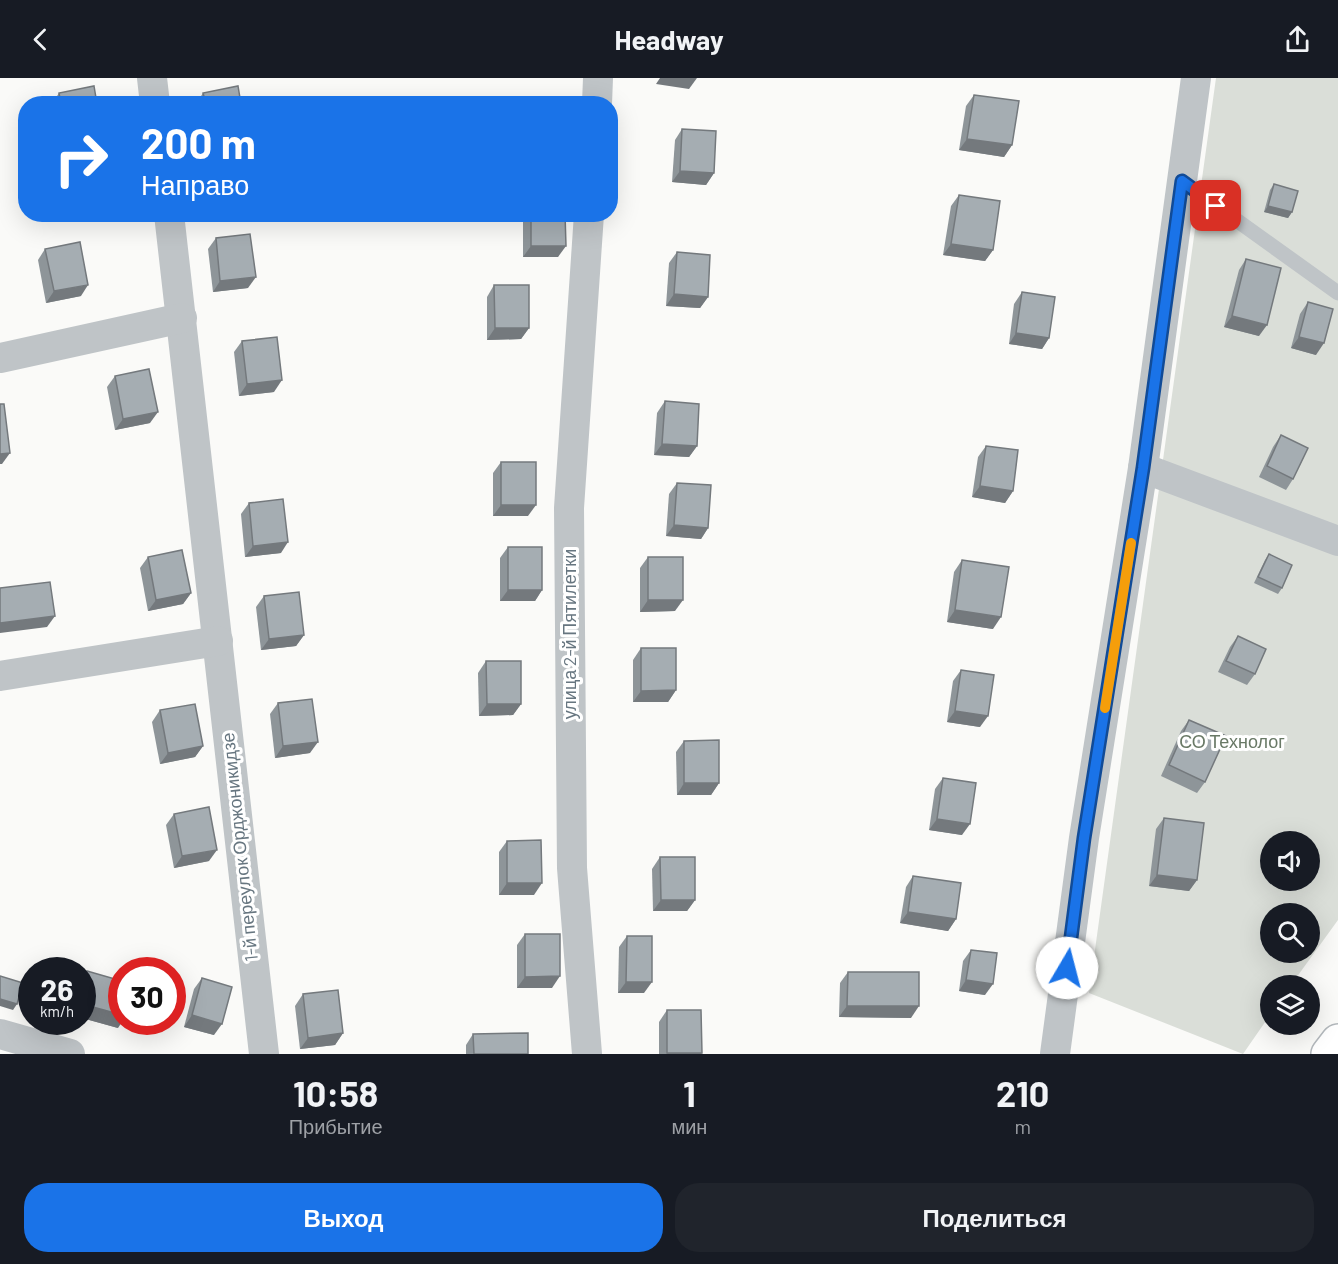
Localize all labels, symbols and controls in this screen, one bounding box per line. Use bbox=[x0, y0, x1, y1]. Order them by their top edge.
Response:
icon: back bbox=[24, 23, 57, 56]
text: Headway bbox=[615, 23, 724, 55]
icon: share bbox=[1281, 23, 1314, 56]
text: 200 m bbox=[141, 117, 256, 167]
icon: right bbox=[42, 120, 120, 198]
text: Направо bbox=[141, 168, 249, 200]
pin bbox=[1190, 180, 1241, 231]
icon: arrive bbox=[1199, 189, 1232, 222]
street label: улица 2-й Пятилетки bbox=[558, 549, 580, 719]
park label: СО Технолог bbox=[1179, 730, 1285, 752]
street label: 1-й переулок Орджоникидзе bbox=[216, 732, 262, 963]
map controls bbox=[1260, 831, 1320, 1035]
button: sound bbox=[1260, 831, 1320, 891]
button: search bbox=[1260, 903, 1320, 963]
position arrow bbox=[1035, 936, 1099, 1000]
speed limit sign: 30 bbox=[108, 957, 186, 1035]
text: 26 bbox=[41, 971, 73, 1007]
button: layers bbox=[1260, 975, 1320, 1035]
text: km/h bbox=[40, 1002, 74, 1020]
text: 10:58 bbox=[293, 1071, 378, 1114]
text: 1 bbox=[683, 1071, 696, 1114]
text: 210 bbox=[996, 1071, 1049, 1114]
text: Прибытие bbox=[289, 1114, 383, 1138]
text: мин bbox=[671, 1114, 707, 1138]
text: m bbox=[1014, 1114, 1031, 1138]
button: Выход bbox=[24, 1183, 663, 1252]
button: Поделиться bbox=[675, 1183, 1314, 1252]

